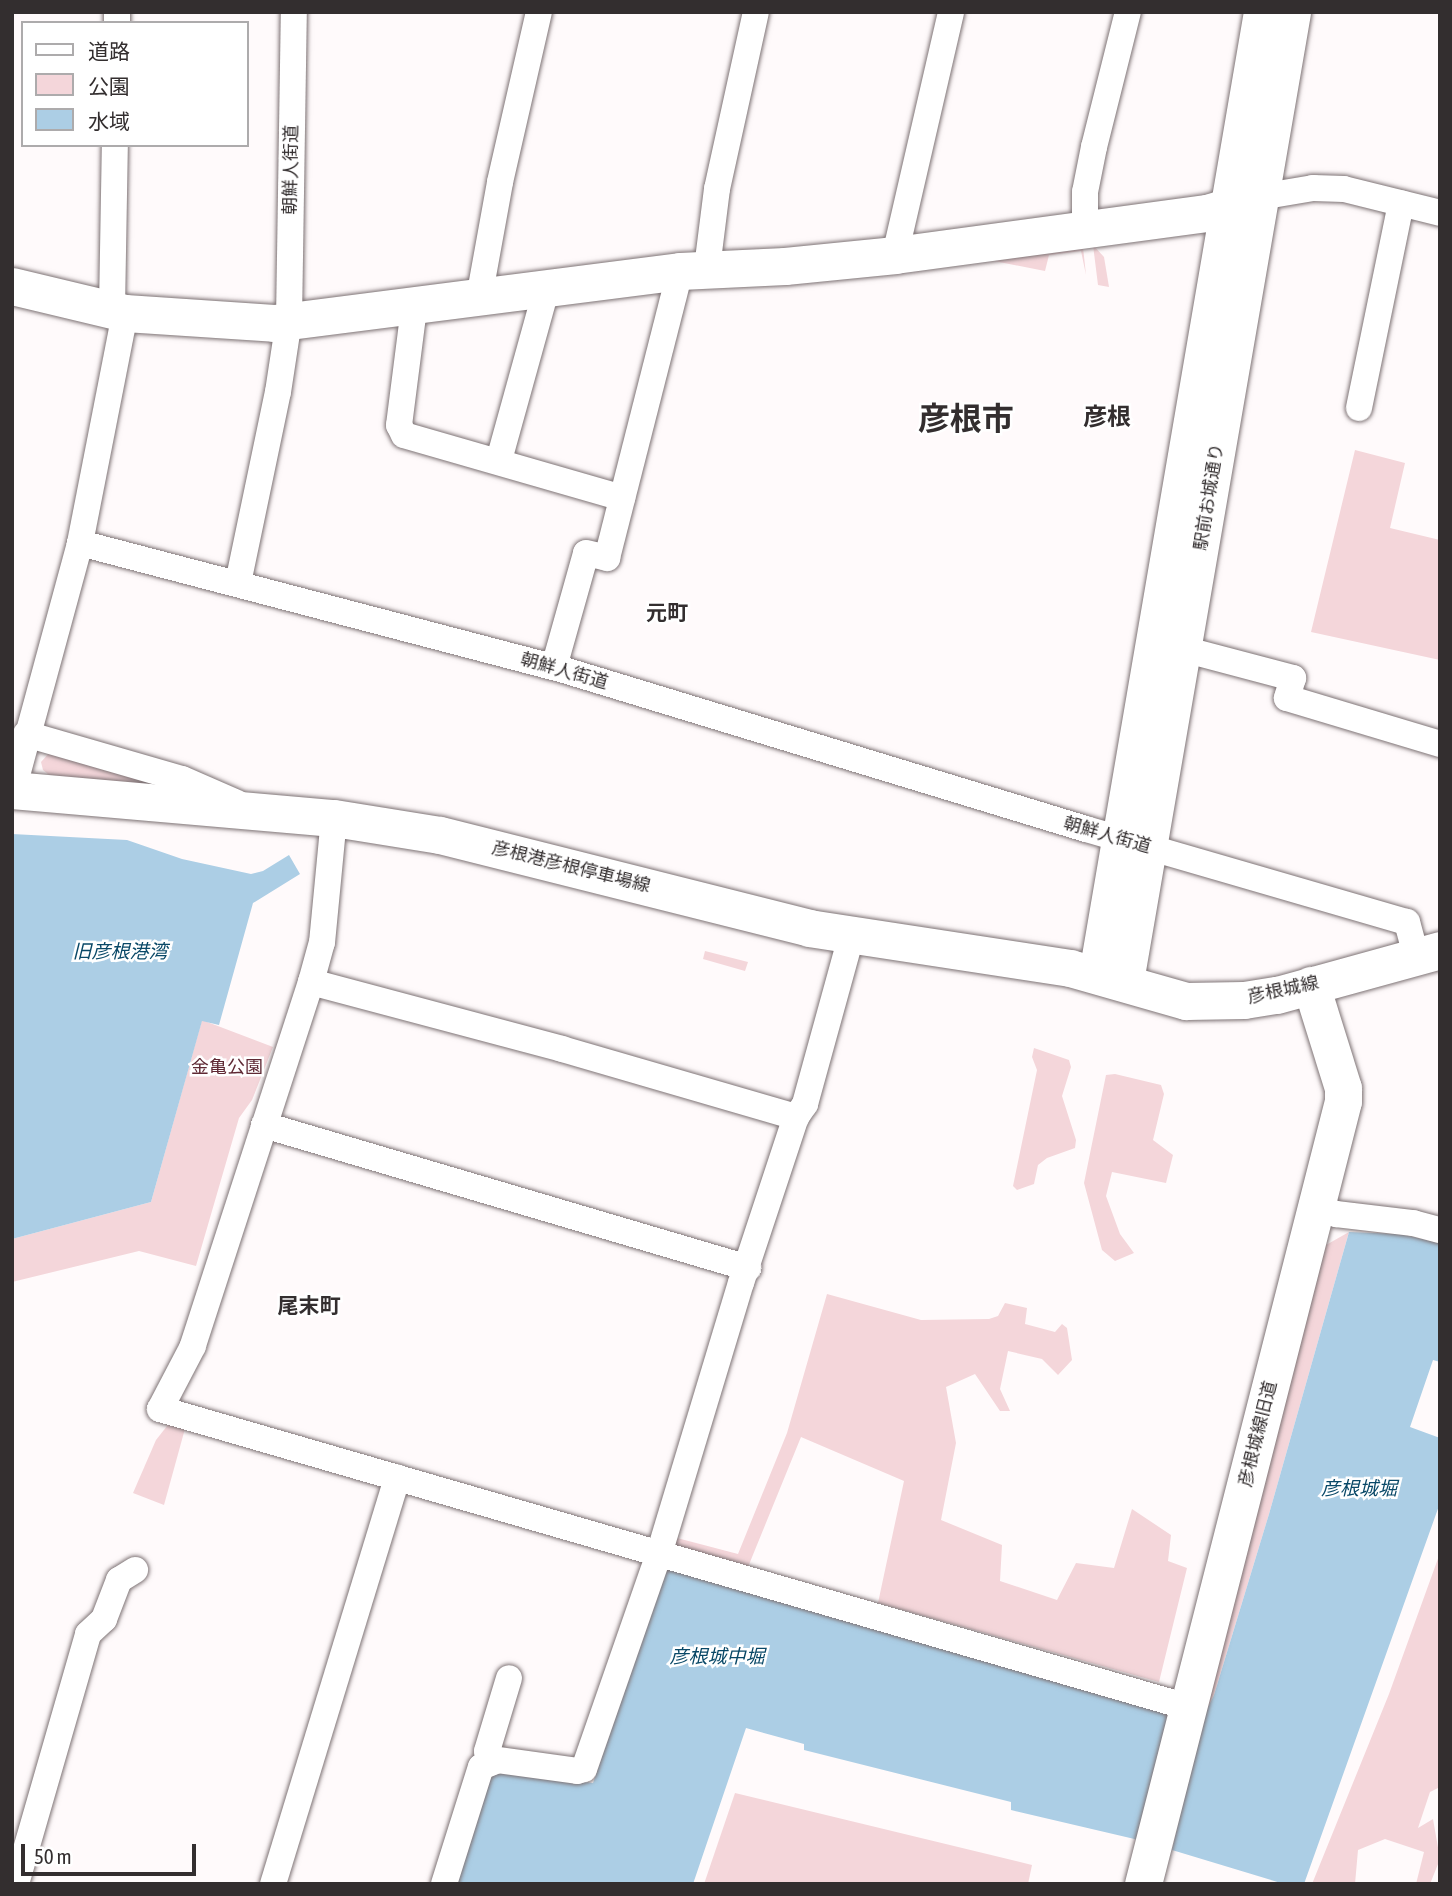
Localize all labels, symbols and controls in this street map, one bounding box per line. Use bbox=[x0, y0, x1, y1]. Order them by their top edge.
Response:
legend bbox=[21, 21, 248, 147]
text: 道路 bbox=[88, 39, 130, 63]
text: 公園 bbox=[88, 74, 130, 98]
text: 水域 bbox=[88, 109, 130, 133]
street label: 朝鮮人街道 bbox=[279, 125, 303, 215]
district label: 彦根市 bbox=[918, 400, 1014, 438]
district label: 彦根 bbox=[1083, 403, 1131, 431]
street label: 駅前お城通り bbox=[1190, 442, 1228, 552]
district label: 元町 bbox=[646, 599, 688, 625]
street label: 朝鮮人街道 bbox=[518, 648, 610, 694]
street label: 朝鮮人街道 bbox=[1061, 812, 1153, 858]
street label: 彦根港彦根停車場線 bbox=[490, 837, 652, 897]
water label: 旧彦根港湾 bbox=[73, 941, 167, 963]
street label: 彦根城線 bbox=[1246, 972, 1320, 1008]
park label: 金亀公園 bbox=[191, 1056, 263, 1078]
district label: 尾末町 bbox=[278, 1292, 340, 1318]
street label: 彦根城線旧道 bbox=[1234, 1379, 1282, 1489]
water label: 彦根城堀 bbox=[1321, 1478, 1397, 1500]
water label: 彦根城中堀 bbox=[670, 1646, 764, 1668]
scale bar bbox=[24, 1829, 200, 1873]
text: 50 m bbox=[34, 1844, 72, 1868]

